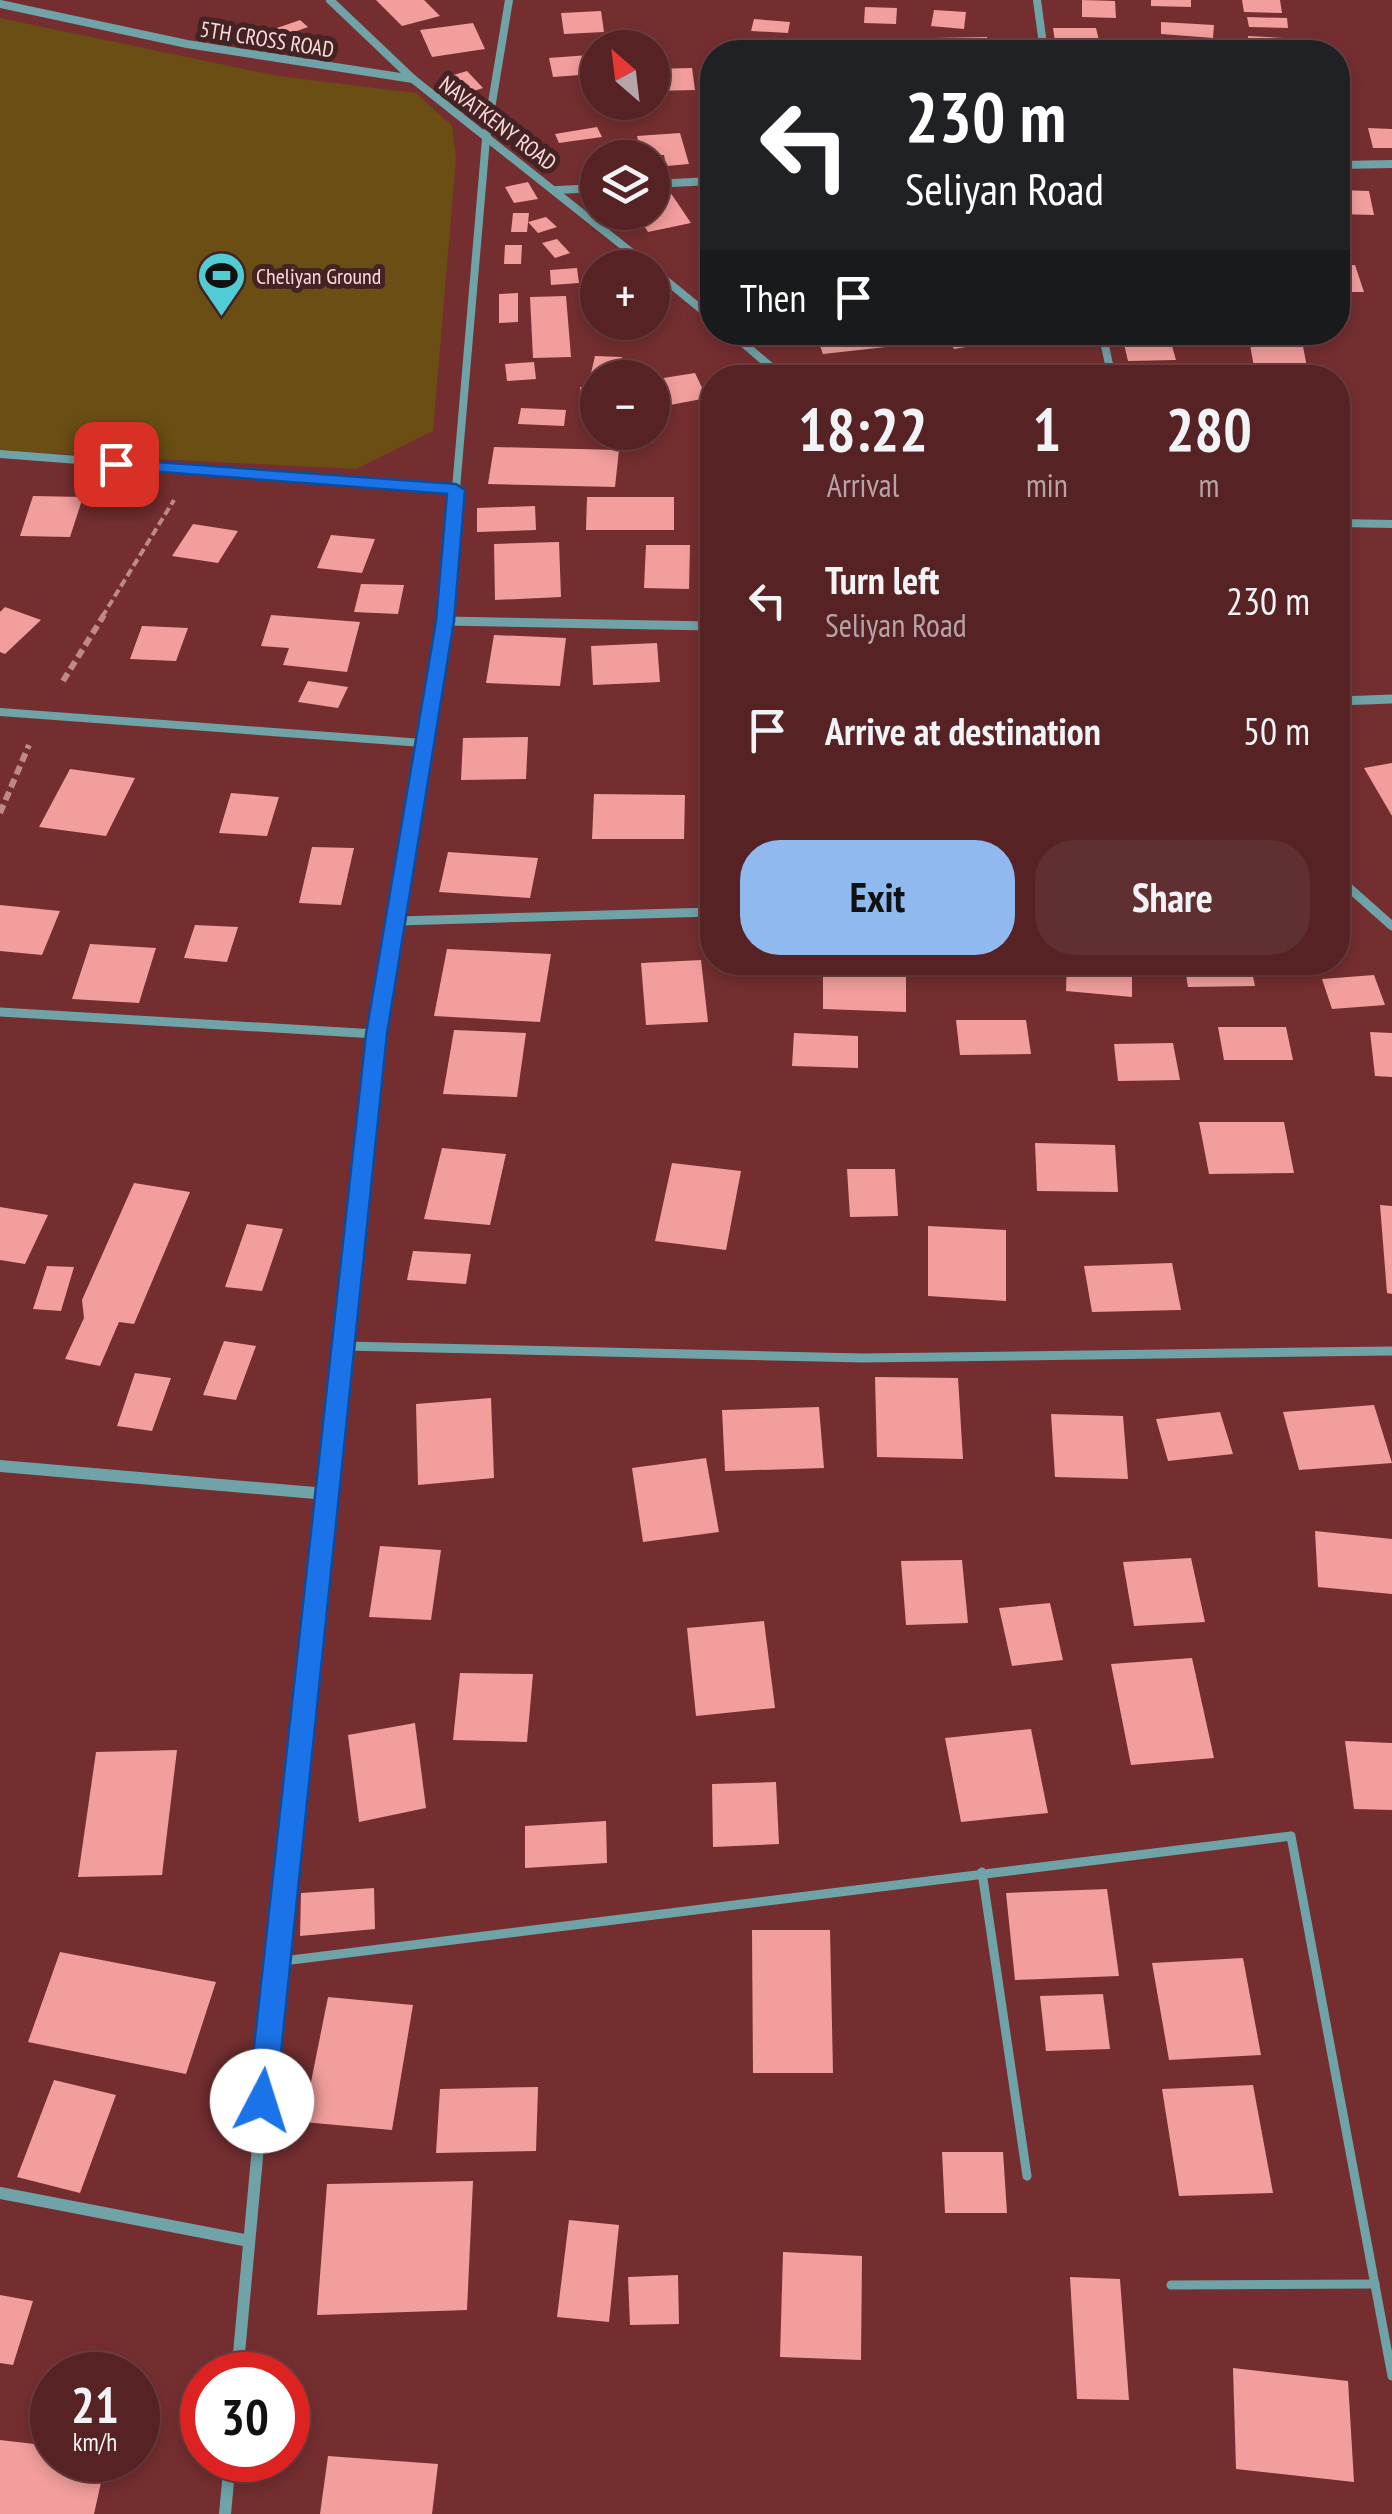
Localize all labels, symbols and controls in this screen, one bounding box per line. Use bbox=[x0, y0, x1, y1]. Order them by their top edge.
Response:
street label: 5TH CROSS ROAD bbox=[198, 15, 336, 63]
north arrow bbox=[580, 30, 670, 120]
map controls bbox=[580, 30, 670, 450]
street label: NAVATKENY ROAD bbox=[434, 70, 562, 176]
text: 230 m bbox=[905, 71, 1066, 161]
icon: left bbox=[740, 80, 870, 210]
button: layers bbox=[580, 140, 670, 230]
text: Seliyan Road bbox=[905, 159, 1104, 217]
sports icon: Cheliyan Ground bbox=[195, 250, 247, 318]
button: + bbox=[580, 250, 670, 340]
place label: Cheliyan Ground bbox=[256, 262, 381, 290]
icon: arrive bbox=[826, 270, 881, 325]
text: Then bbox=[740, 273, 806, 322]
button: − bbox=[580, 360, 670, 450]
text: 18:22 bbox=[798, 390, 928, 468]
text: 1 bbox=[1033, 390, 1061, 468]
text: 280 bbox=[1166, 390, 1252, 468]
pin bbox=[74, 422, 159, 507]
icon: arrive bbox=[89, 437, 144, 492]
text: Arrival bbox=[827, 464, 899, 506]
text: min bbox=[1026, 464, 1068, 506]
text: m bbox=[1198, 464, 1219, 506]
text: Turn left bbox=[825, 555, 939, 604]
icon: left bbox=[740, 573, 795, 628]
text: 230 m bbox=[1226, 576, 1310, 625]
text: Seliyan Road bbox=[825, 604, 967, 646]
icon: arrive bbox=[740, 703, 795, 758]
text: Arrive at destination bbox=[825, 706, 1101, 755]
text: 50 m bbox=[1243, 706, 1310, 755]
button: Exit bbox=[740, 840, 1015, 955]
button: Share bbox=[1035, 840, 1310, 955]
position arrow bbox=[210, 2049, 314, 2153]
speed limit sign: 30 bbox=[180, 2352, 310, 2482]
text: 21 bbox=[71, 2372, 119, 2437]
text: km/h bbox=[73, 2426, 117, 2458]

